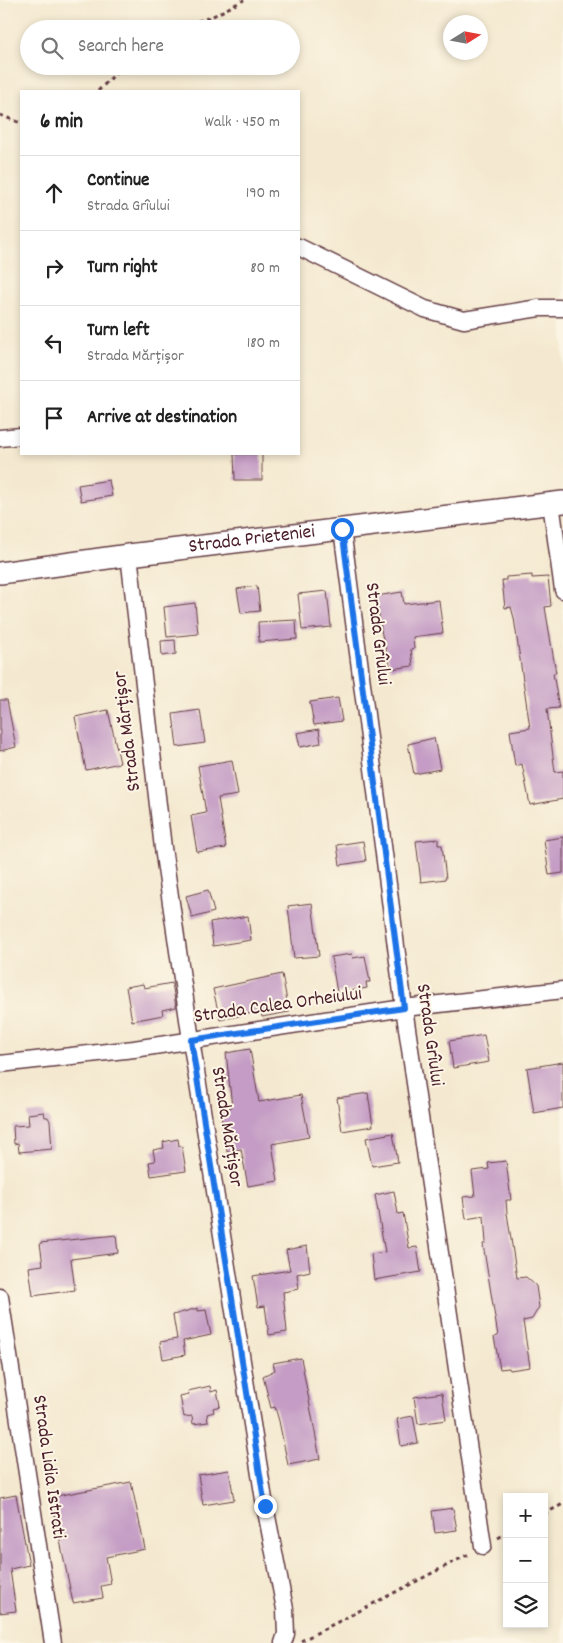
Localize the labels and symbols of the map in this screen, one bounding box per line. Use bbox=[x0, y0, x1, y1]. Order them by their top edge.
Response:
north arrow bbox=[443, 15, 488, 60]
street label: Strada Prieteniei bbox=[187, 518, 317, 562]
route start bbox=[331, 518, 354, 541]
street label: Strada Grîului bbox=[357, 581, 397, 687]
street label: Strada Mărțișor bbox=[107, 669, 149, 793]
street label: Strada Calea Orheiului bbox=[192, 980, 364, 1032]
street label: Strada Grîului bbox=[408, 982, 450, 1088]
street label: Strada Mărțișor bbox=[203, 1065, 249, 1190]
street label: Strada Lidia Istrati bbox=[24, 1393, 72, 1541]
route end bbox=[254, 1495, 277, 1518]

